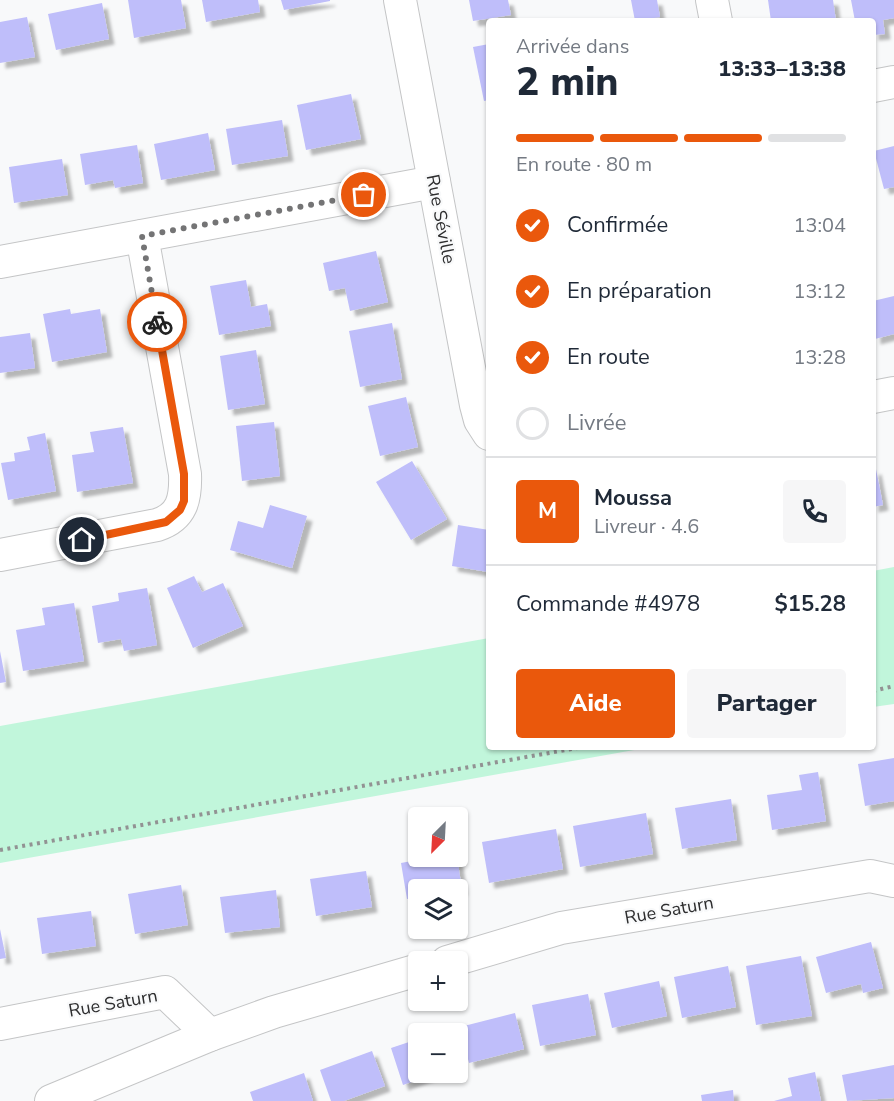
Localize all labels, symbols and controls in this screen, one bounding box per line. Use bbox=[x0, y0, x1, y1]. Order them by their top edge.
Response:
text: Arrivée dans bbox=[516, 33, 629, 60]
text: 13:33–13:38 bbox=[718, 54, 846, 84]
text: 2 min bbox=[516, 56, 619, 109]
text: En route · 80 m bbox=[516, 151, 652, 178]
pin bbox=[338, 169, 389, 220]
street label: Rue Séville bbox=[421, 172, 461, 266]
icon: bag bbox=[347, 178, 380, 211]
icon: check bbox=[516, 209, 549, 242]
text: Confirmée bbox=[567, 210, 668, 240]
text: 13:04 bbox=[793, 212, 846, 239]
icon: check bbox=[516, 275, 549, 308]
text: En préparation bbox=[567, 276, 712, 306]
text: 13:12 bbox=[793, 278, 846, 305]
courier bbox=[127, 292, 187, 352]
icon: bike bbox=[141, 306, 174, 339]
icon: check bbox=[516, 341, 549, 374]
text: En route bbox=[567, 342, 650, 372]
text: 13:28 bbox=[793, 344, 846, 371]
text: Livrée bbox=[567, 408, 627, 438]
button: phone bbox=[783, 480, 846, 543]
text: Moussa bbox=[594, 483, 672, 513]
text: M bbox=[538, 496, 557, 526]
text: Livreur · 4.6 bbox=[594, 513, 699, 540]
pin bbox=[56, 514, 107, 565]
icon: home bbox=[65, 523, 98, 556]
text: Commande #4978 bbox=[516, 589, 700, 619]
text: $15.28 bbox=[775, 589, 846, 619]
button: Aide bbox=[516, 669, 675, 738]
button: Partager bbox=[687, 669, 846, 738]
north arrow bbox=[408, 807, 468, 867]
map controls bbox=[408, 807, 468, 1083]
button: layers bbox=[408, 879, 468, 939]
street label: Rue Saturn bbox=[623, 890, 715, 930]
button: + bbox=[408, 951, 468, 1011]
street label: Rue Saturn bbox=[67, 983, 159, 1023]
button: − bbox=[408, 1023, 468, 1083]

